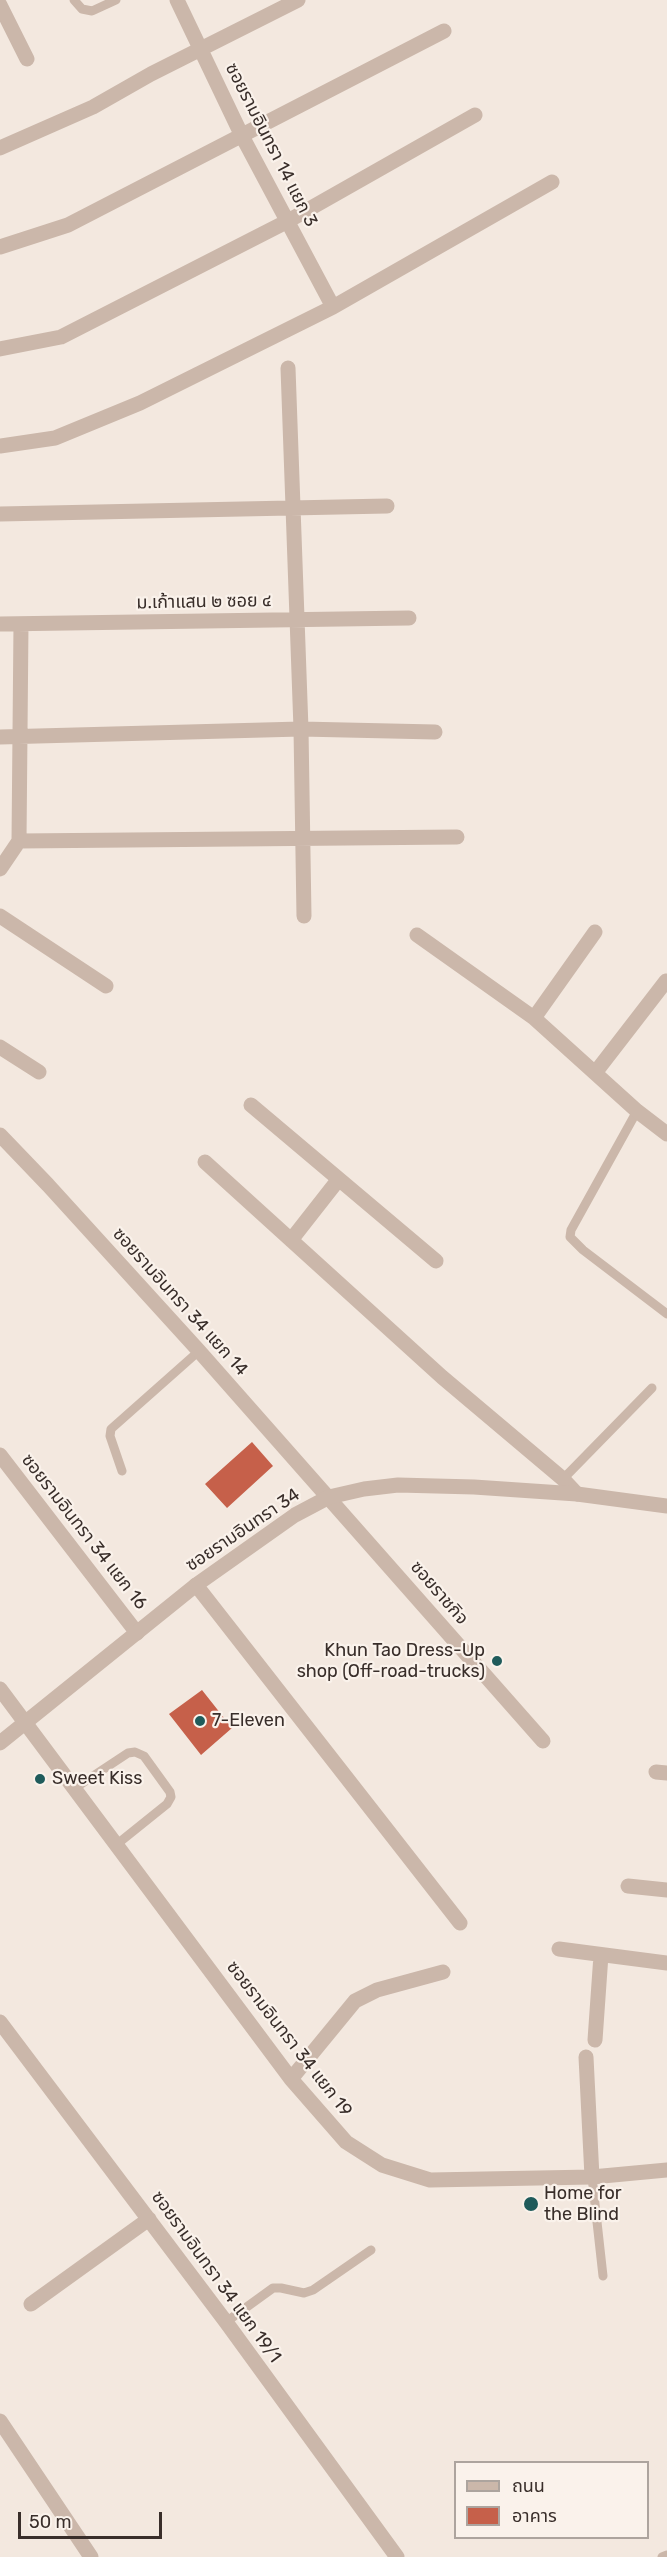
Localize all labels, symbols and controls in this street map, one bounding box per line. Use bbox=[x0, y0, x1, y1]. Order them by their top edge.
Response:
street label: ซอยรามอินทรา 14 แยก 3 bbox=[220, 60, 322, 230]
street label: ม.เก้าแสน ๒ ซอย ๔ bbox=[136, 590, 272, 614]
street label: ซอยรามอินทรา 34 แยก 14 bbox=[108, 1223, 252, 1381]
street label: ซอยรามอินทรา 34 แยก 16 bbox=[17, 1450, 151, 1614]
street label: ซอยรามอินทรา 34 bbox=[182, 1484, 304, 1576]
street label: ซอยราชกิจ bbox=[405, 1557, 473, 1629]
place label: Khun Tao Dress-Up shop (Off-road-trucks) bbox=[297, 1640, 485, 1682]
marker: Khun Tao Dress-Up shop (Off-road-trucks) bbox=[490, 1654, 504, 1668]
place label: 7-Eleven bbox=[212, 1710, 285, 1732]
marker: 7-Eleven bbox=[193, 1714, 207, 1728]
place label: Sweet Kiss bbox=[52, 1768, 142, 1790]
marker: Sweet Kiss bbox=[33, 1772, 47, 1786]
street label: ซอยรามอินทรา 34 แยก 19 bbox=[222, 1957, 356, 2121]
place label: Home for the Blind bbox=[544, 2183, 622, 2226]
street label: ซอยรามอินทรา 34 แยก 19/1 bbox=[147, 2187, 285, 2367]
marker: Home for the Blind bbox=[522, 2195, 540, 2213]
legend bbox=[454, 2461, 649, 2539]
text: ถนน bbox=[512, 2475, 545, 2497]
scale bar bbox=[21, 2500, 165, 2538]
text: อาคาร bbox=[512, 2505, 557, 2527]
text: 50 m bbox=[29, 2511, 72, 2533]

